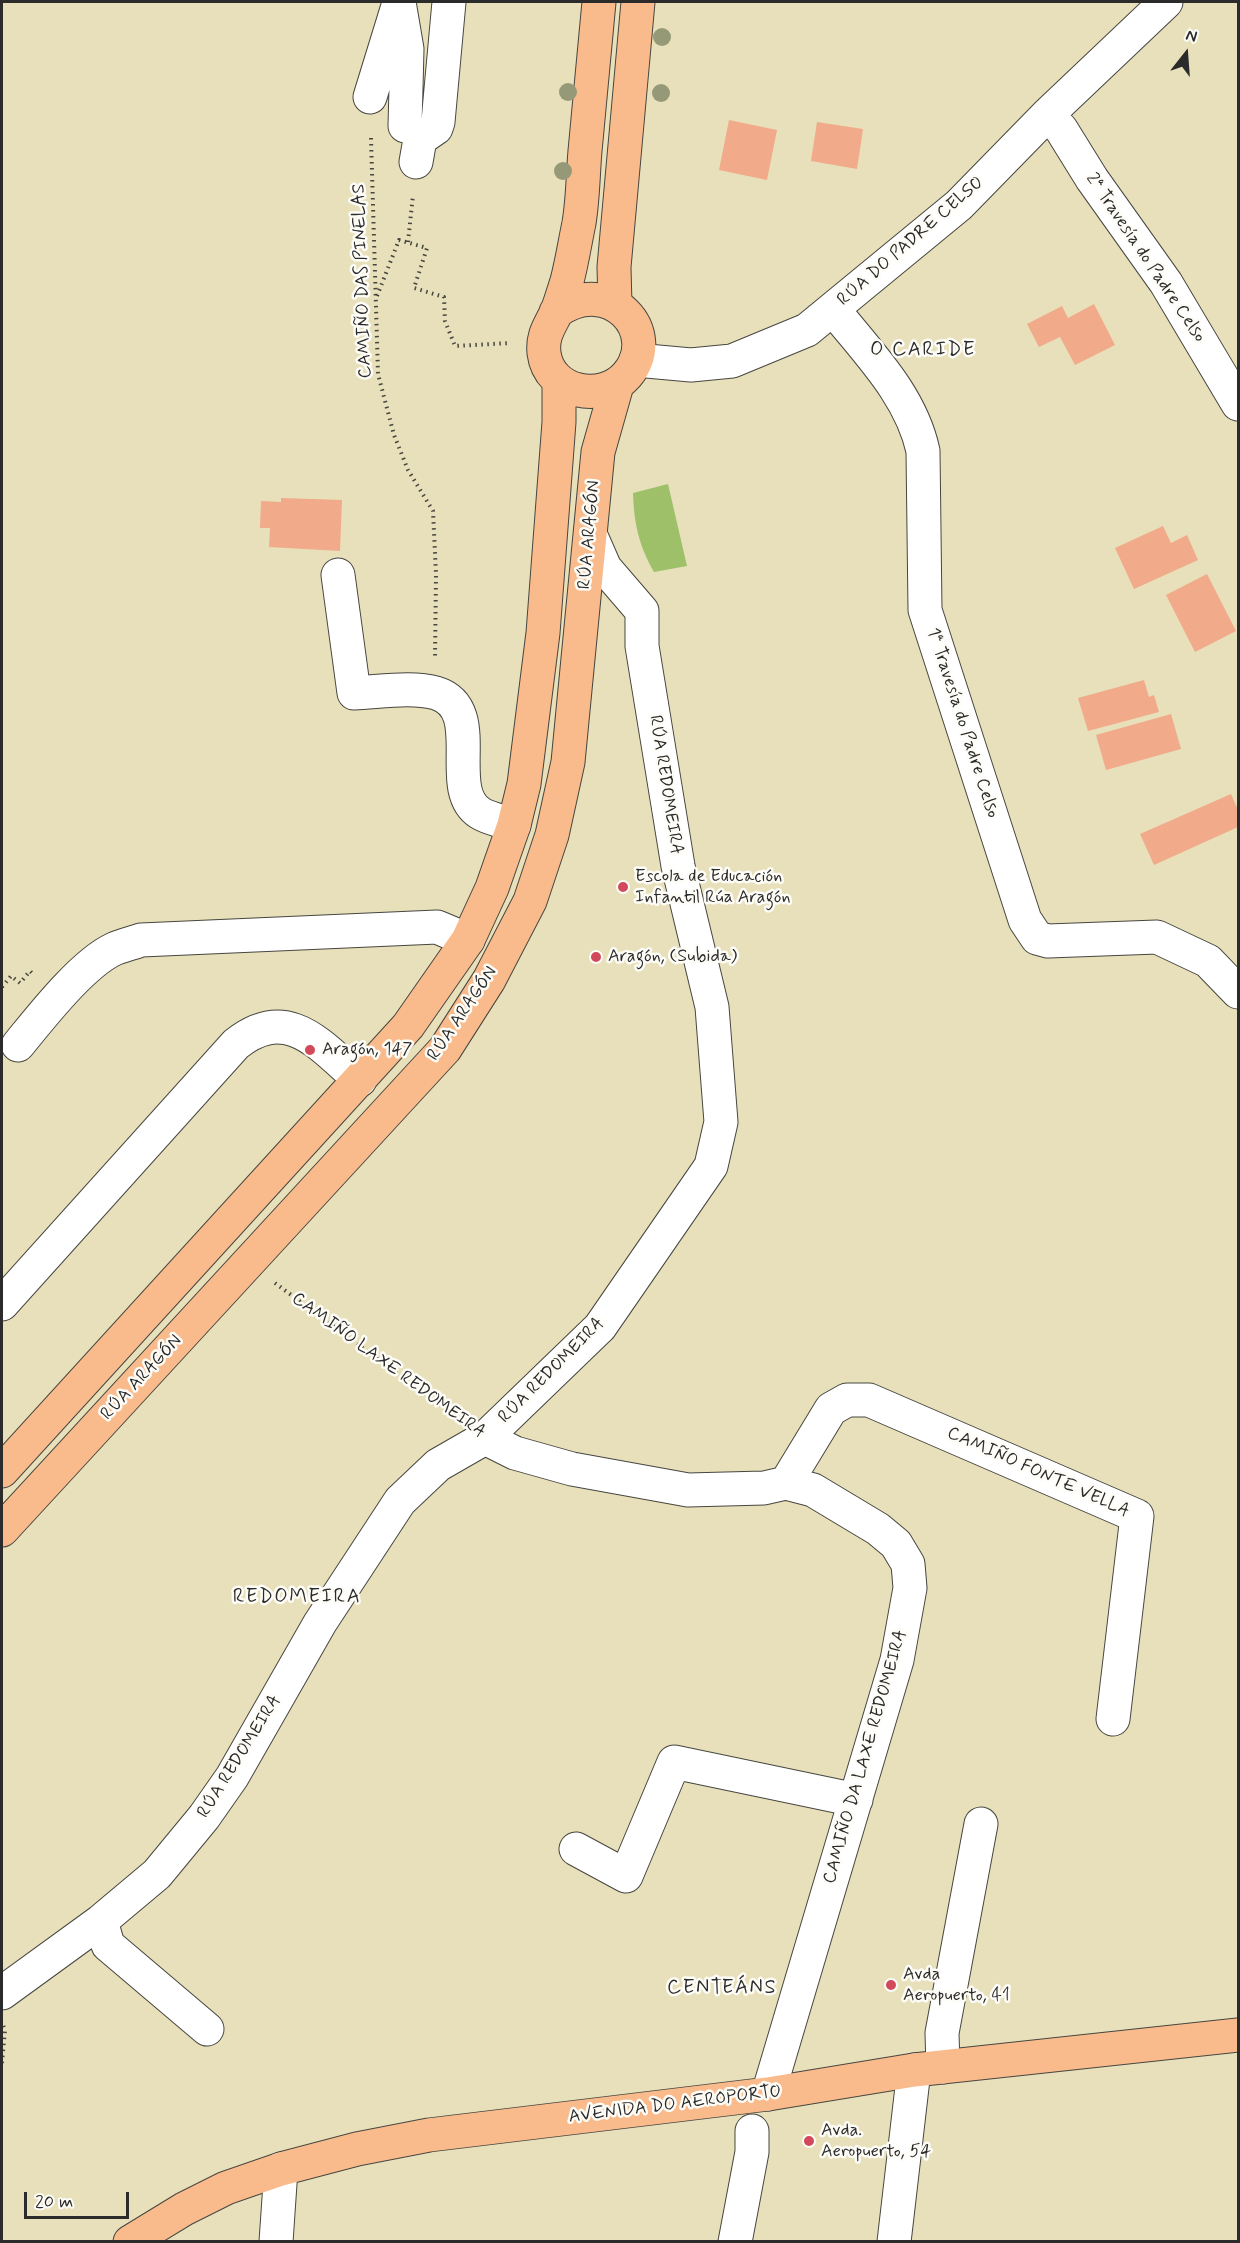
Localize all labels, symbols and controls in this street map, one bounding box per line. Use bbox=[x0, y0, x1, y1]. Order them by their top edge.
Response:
north arrow bbox=[1156, 24, 1216, 84]
text: N bbox=[1183, 25, 1200, 48]
street label: 2ª Travesía do Padre Celso bbox=[1080, 169, 1210, 347]
street label: RÚA DO PADRE CELSO bbox=[833, 173, 989, 311]
street label: CAMIÑO DAS PINELAS bbox=[349, 183, 377, 379]
district label: O CARIDE bbox=[869, 339, 977, 363]
street label: RÚA ARAGÓN bbox=[574, 480, 606, 590]
street label: 1ª Travesía do Padre Celso bbox=[921, 625, 1003, 821]
street label: RÚA REDOMEIRA bbox=[643, 714, 687, 856]
place label: Escola de Educación Infantil Rúa Aragón bbox=[635, 866, 791, 908]
marker: Escola de Educación Infantil Rúa Aragón bbox=[616, 880, 630, 894]
place label: Aragón, (Subida) bbox=[608, 946, 737, 968]
marker: Aragón, (Subida) bbox=[589, 950, 603, 964]
street label: RÚA ARAGÓN bbox=[424, 963, 502, 1065]
place label: Aragón, 147 bbox=[322, 1039, 413, 1061]
marker: Aragón, 147 bbox=[303, 1043, 317, 1057]
street label: CAMIÑO LAXE REDOMEIRA bbox=[287, 1288, 489, 1444]
street label: RÚA REDOMEIRA bbox=[494, 1313, 610, 1429]
street label: RÚA ARAGÓN bbox=[97, 1331, 187, 1425]
street label: CAMIÑO FONTE VELLA bbox=[943, 1423, 1133, 1523]
district label: REDOMEIRA bbox=[234, 1586, 360, 1610]
street label: CAMIÑO DA LAXE REDOMEIRA bbox=[819, 1628, 913, 1886]
street label: RÚA REDOMEIRA bbox=[193, 1691, 287, 1823]
place label: Avda Aeropuerto, 41 bbox=[903, 1964, 1010, 2006]
district label: CENTEÁNS bbox=[664, 1977, 780, 2001]
marker: Avda Aeropuerto, 41 bbox=[884, 1978, 898, 1992]
street label: AVENIDA DO AEROPORTO bbox=[567, 2081, 783, 2129]
place label: Avda. Aeropuerto, 54 bbox=[821, 2120, 931, 2162]
marker: Avda. Aeropuerto, 54 bbox=[802, 2134, 816, 2148]
scale bar bbox=[27, 2180, 132, 2218]
text: 20 m bbox=[35, 2190, 73, 2214]

